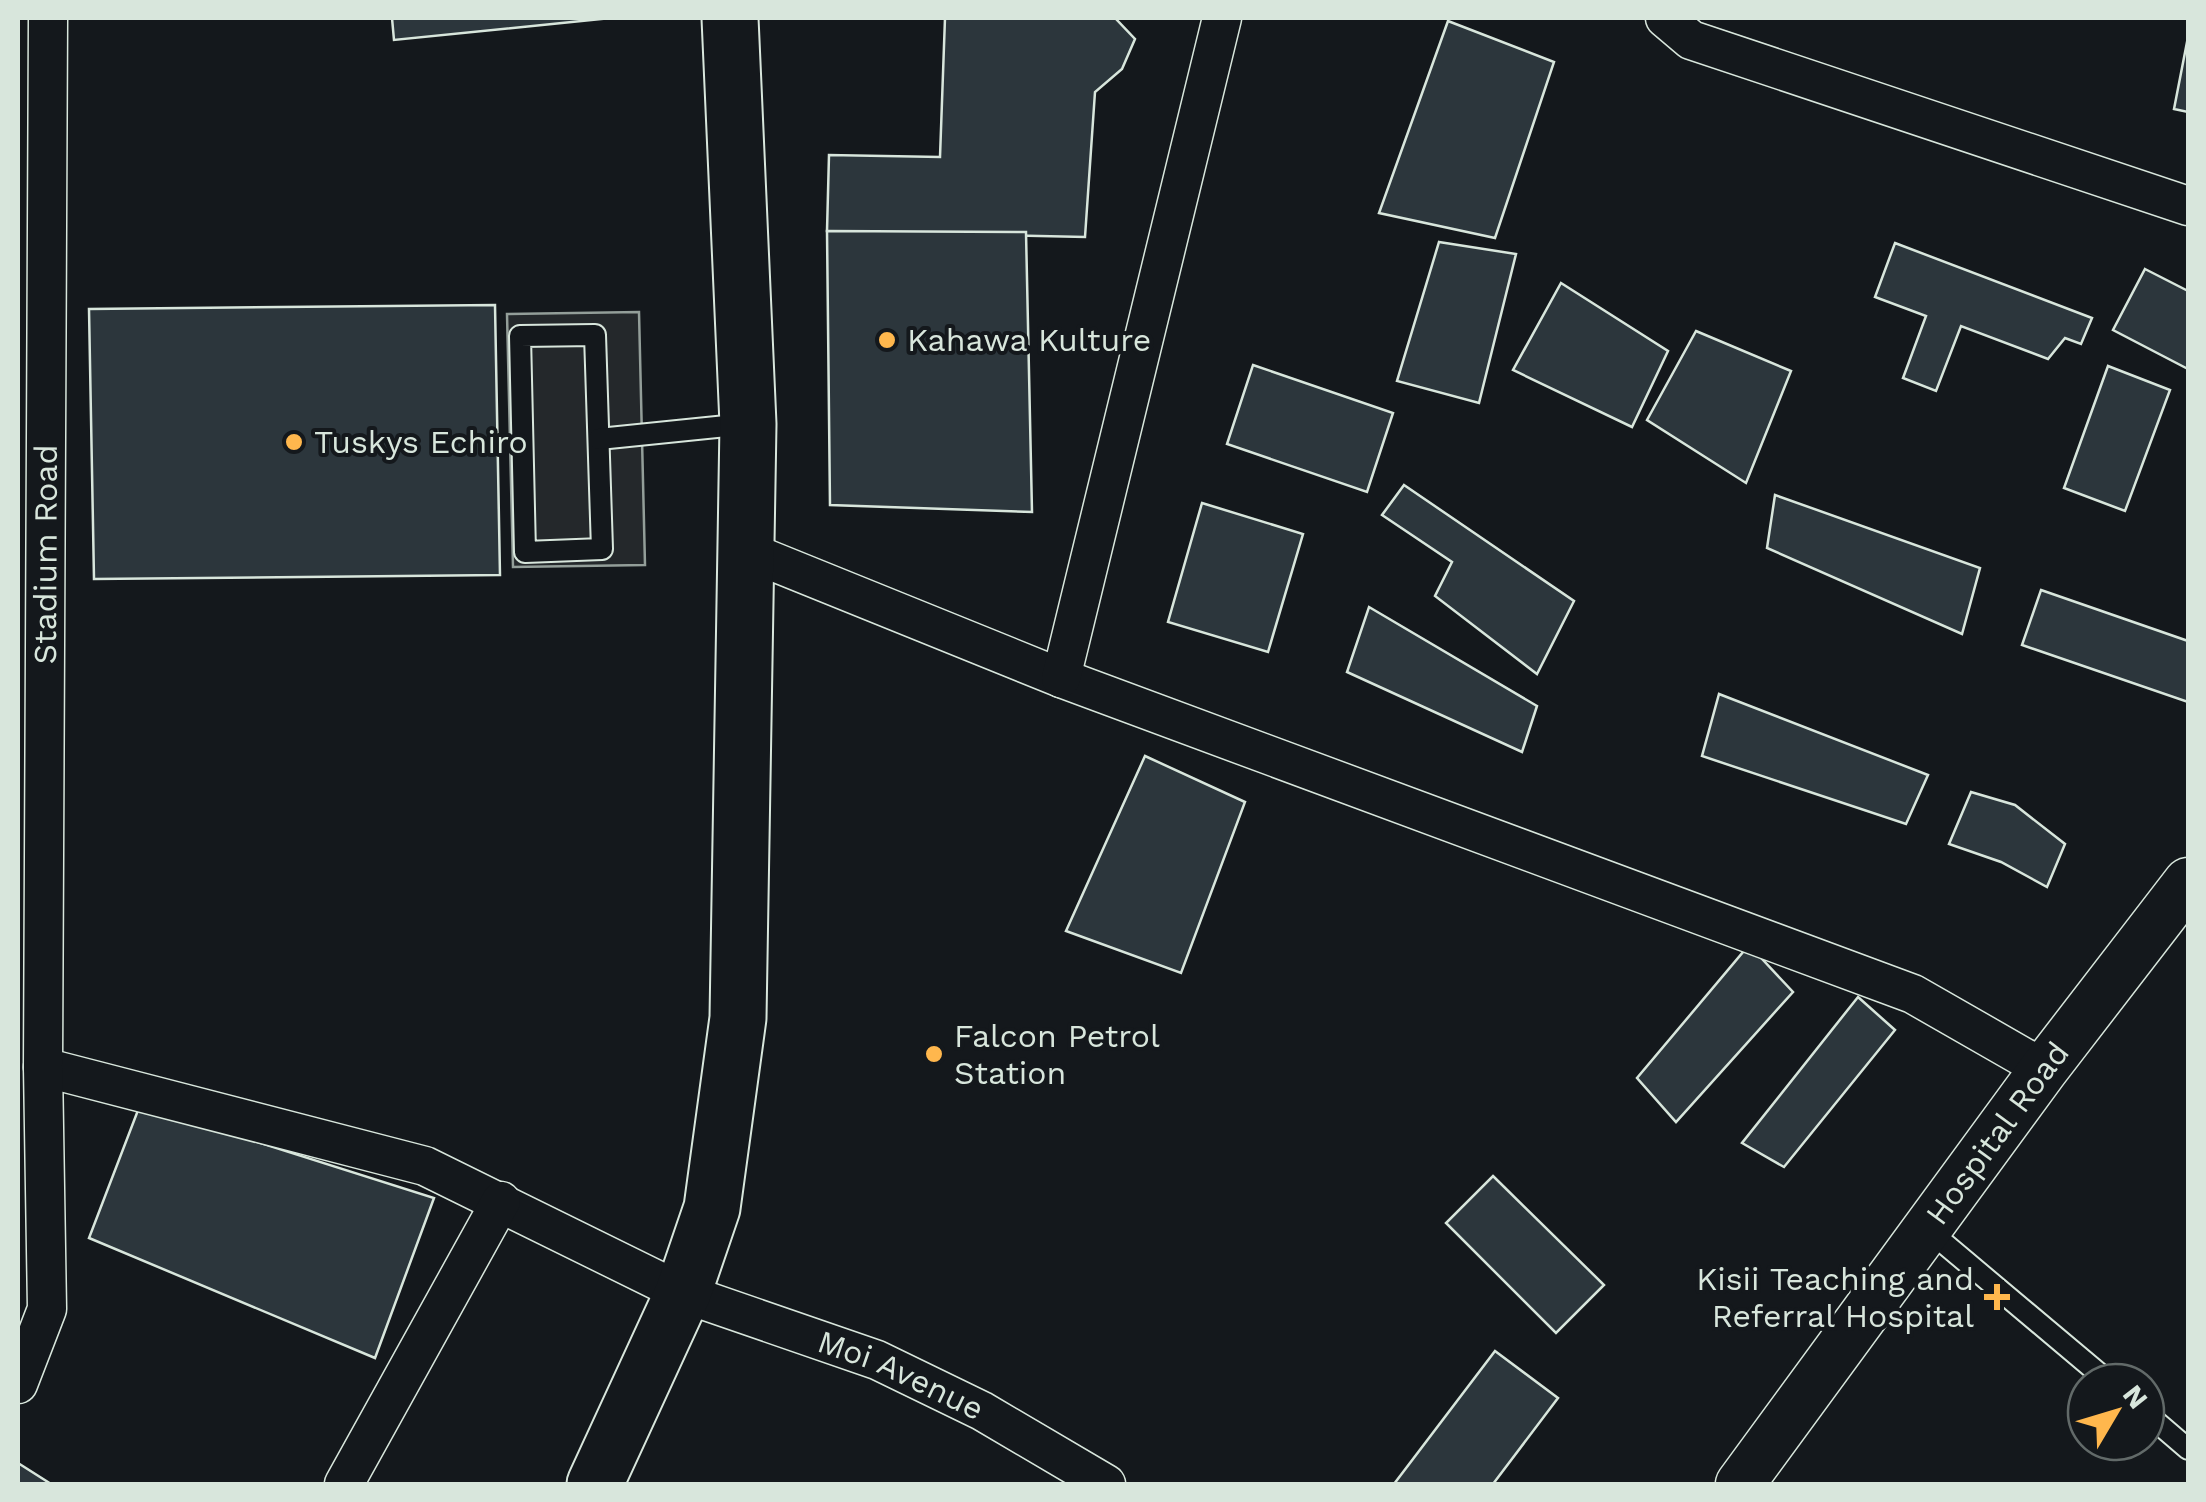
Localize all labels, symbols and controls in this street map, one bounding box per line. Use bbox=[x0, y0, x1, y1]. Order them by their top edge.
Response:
place label: Kahawa Kulture bbox=[907, 321, 1151, 359]
marker: Kahawa Kulture bbox=[876, 329, 898, 351]
place label: Tuskys Echiro bbox=[314, 423, 528, 461]
marker: Tuskys Echiro bbox=[283, 431, 305, 453]
street label: Stadium Road bbox=[26, 444, 65, 665]
place label: Falcon Petrol Station bbox=[954, 1017, 1160, 1092]
street label: Hospital Road bbox=[1918, 1034, 2077, 1232]
marker: Falcon Petrol Station bbox=[923, 1043, 945, 1065]
place label: Kisii Teaching and Referral Hospital bbox=[1696, 1260, 1974, 1335]
marker: Kisii Teaching and Referral Hospital bbox=[1984, 1284, 2010, 1310]
street label: Moi Avenue bbox=[813, 1322, 990, 1428]
north arrow bbox=[2066, 1362, 2166, 1462]
text: N bbox=[2116, 1379, 2155, 1415]

